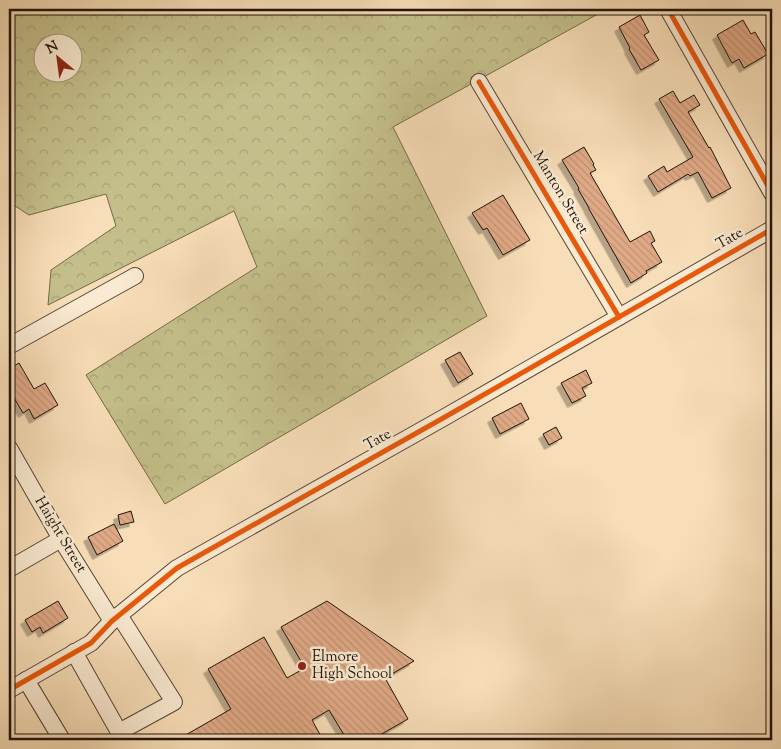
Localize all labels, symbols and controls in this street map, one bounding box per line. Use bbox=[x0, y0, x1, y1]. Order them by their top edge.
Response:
north arrow bbox=[32, 32, 82, 82]
text: N bbox=[43, 37, 62, 60]
street label: Manton Street bbox=[527, 147, 593, 239]
street label: Tate bbox=[713, 223, 747, 255]
street label: Tate bbox=[361, 424, 395, 456]
street label: Haight Street bbox=[29, 493, 91, 577]
place label: Elmore High School bbox=[312, 647, 392, 685]
marker: Elmore High School bbox=[296, 660, 308, 672]

